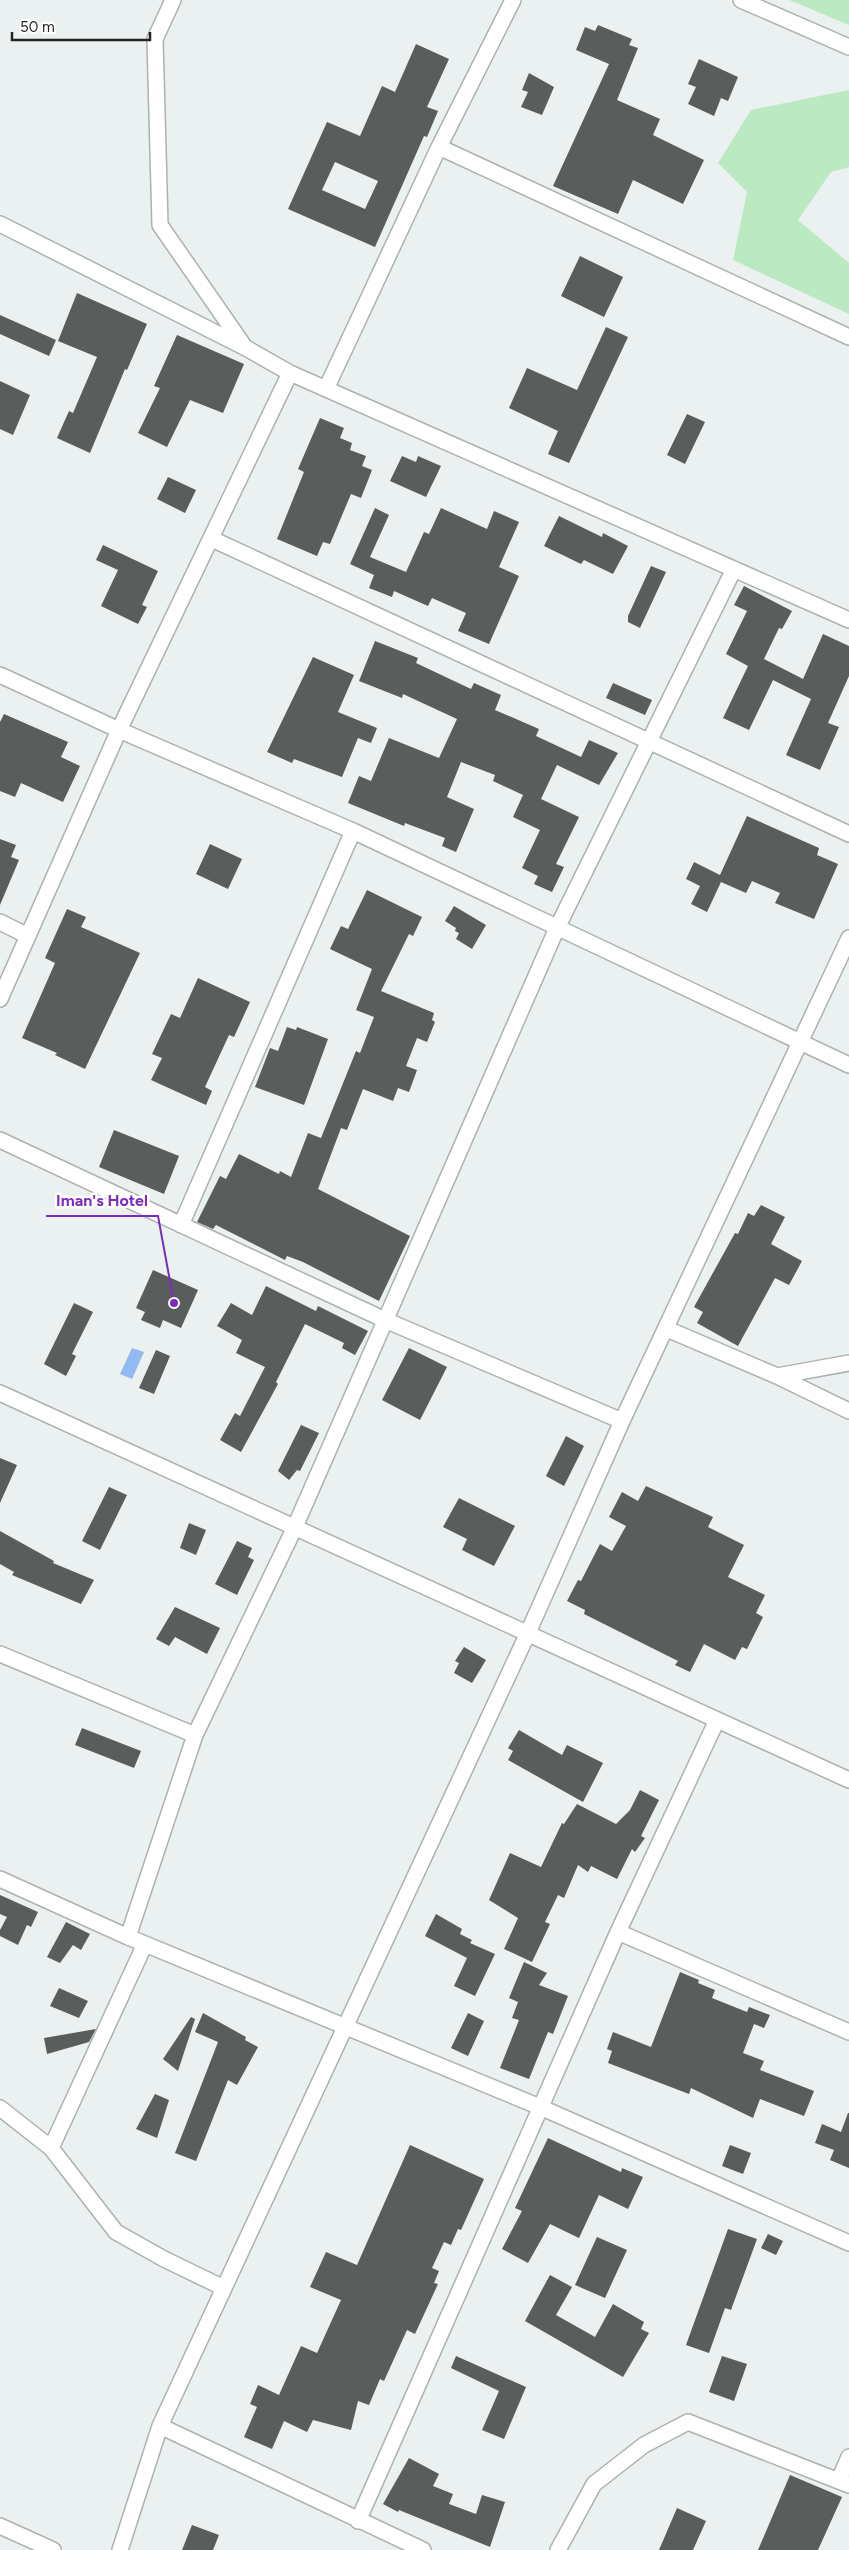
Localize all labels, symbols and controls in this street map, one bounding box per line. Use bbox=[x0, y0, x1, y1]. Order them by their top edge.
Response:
scale bar bbox=[12, 10, 150, 42]
text: 50 m bbox=[20, 18, 55, 36]
callout: Iman's Hotel bbox=[46, 1185, 158, 1216]
text: Iman's Hotel bbox=[56, 1191, 148, 1210]

